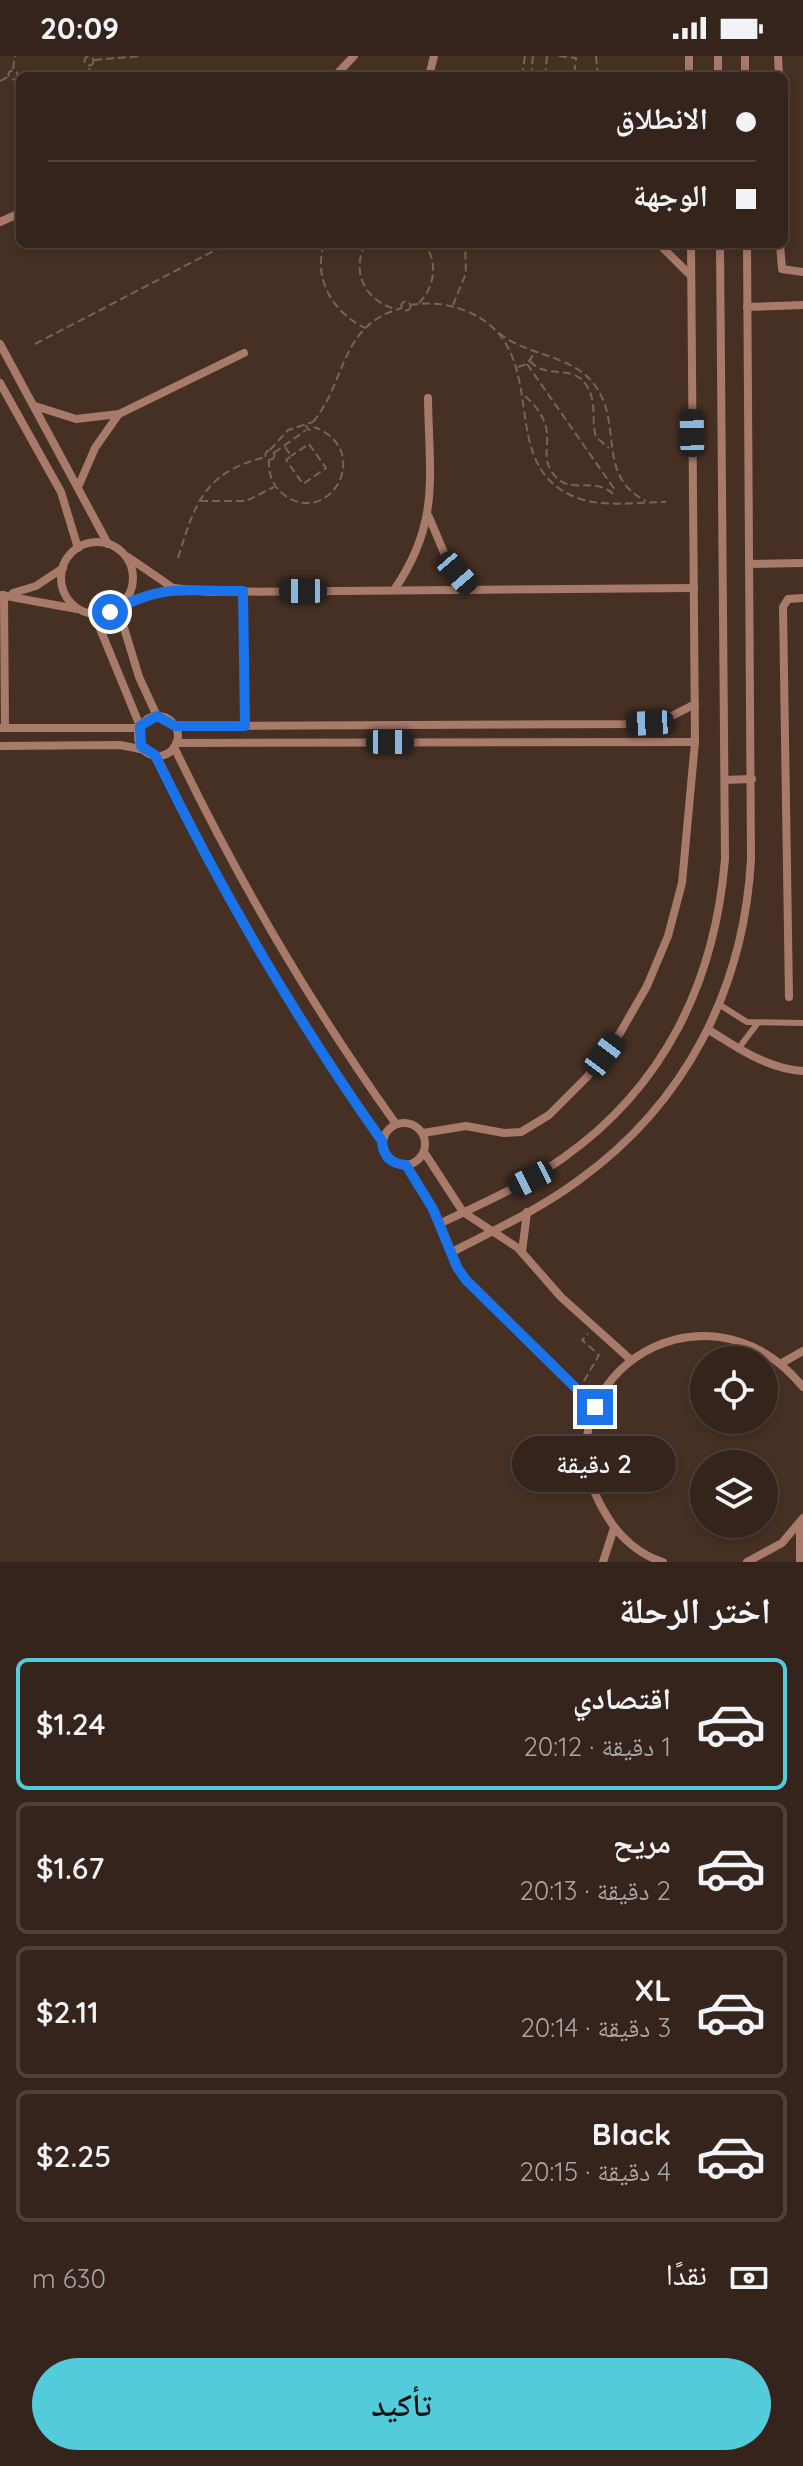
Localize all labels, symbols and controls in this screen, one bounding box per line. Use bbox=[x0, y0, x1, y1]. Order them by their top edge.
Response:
text: 20:09 bbox=[40, 9, 119, 47]
text: الانطلاق bbox=[615, 99, 708, 137]
text: الوجهة bbox=[633, 176, 708, 214]
car bbox=[680, 409, 704, 457]
car bbox=[432, 547, 482, 599]
car bbox=[279, 579, 327, 603]
route start bbox=[92, 594, 128, 630]
car bbox=[625, 710, 675, 736]
car bbox=[366, 730, 414, 754]
car bbox=[580, 1029, 628, 1081]
car bbox=[504, 1157, 558, 1201]
map controls bbox=[690, 1346, 778, 1538]
button: locate bbox=[690, 1346, 778, 1434]
route end bbox=[577, 1389, 613, 1425]
callout: 2 دقيقة bbox=[513, 1435, 677, 1491]
text: 2 دقيقة bbox=[556, 1447, 632, 1480]
button: layers bbox=[690, 1450, 778, 1538]
text: اختر الرحلة bbox=[619, 1587, 771, 1632]
text: اقتصادي bbox=[573, 1679, 671, 1717]
icon: car bbox=[695, 1688, 767, 1760]
text: $1.24 bbox=[36, 1705, 106, 1743]
text: 1 دقيقة · 20:12 bbox=[523, 1730, 671, 1763]
text: مريح bbox=[613, 1823, 671, 1861]
icon: car bbox=[695, 1832, 767, 1904]
text: $1.67 bbox=[36, 1849, 104, 1887]
text: 2 دقيقة · 20:13 bbox=[519, 1874, 671, 1907]
text: XL bbox=[634, 1971, 671, 2009]
icon: car bbox=[695, 1976, 767, 2048]
text: $2.11 bbox=[36, 1993, 99, 2031]
text: 3 دقيقة · 20:14 bbox=[520, 2011, 671, 2044]
text: Black bbox=[592, 2115, 671, 2153]
icon: car bbox=[695, 2120, 767, 2192]
text: $2.25 bbox=[36, 2137, 111, 2175]
text: 4 دقيقة · 20:15 bbox=[520, 2155, 671, 2188]
text: نقدًا bbox=[666, 2255, 707, 2293]
icon: cash bbox=[727, 2256, 771, 2300]
text: 630 m bbox=[32, 2262, 106, 2295]
button: تأكيد bbox=[32, 2358, 771, 2450]

